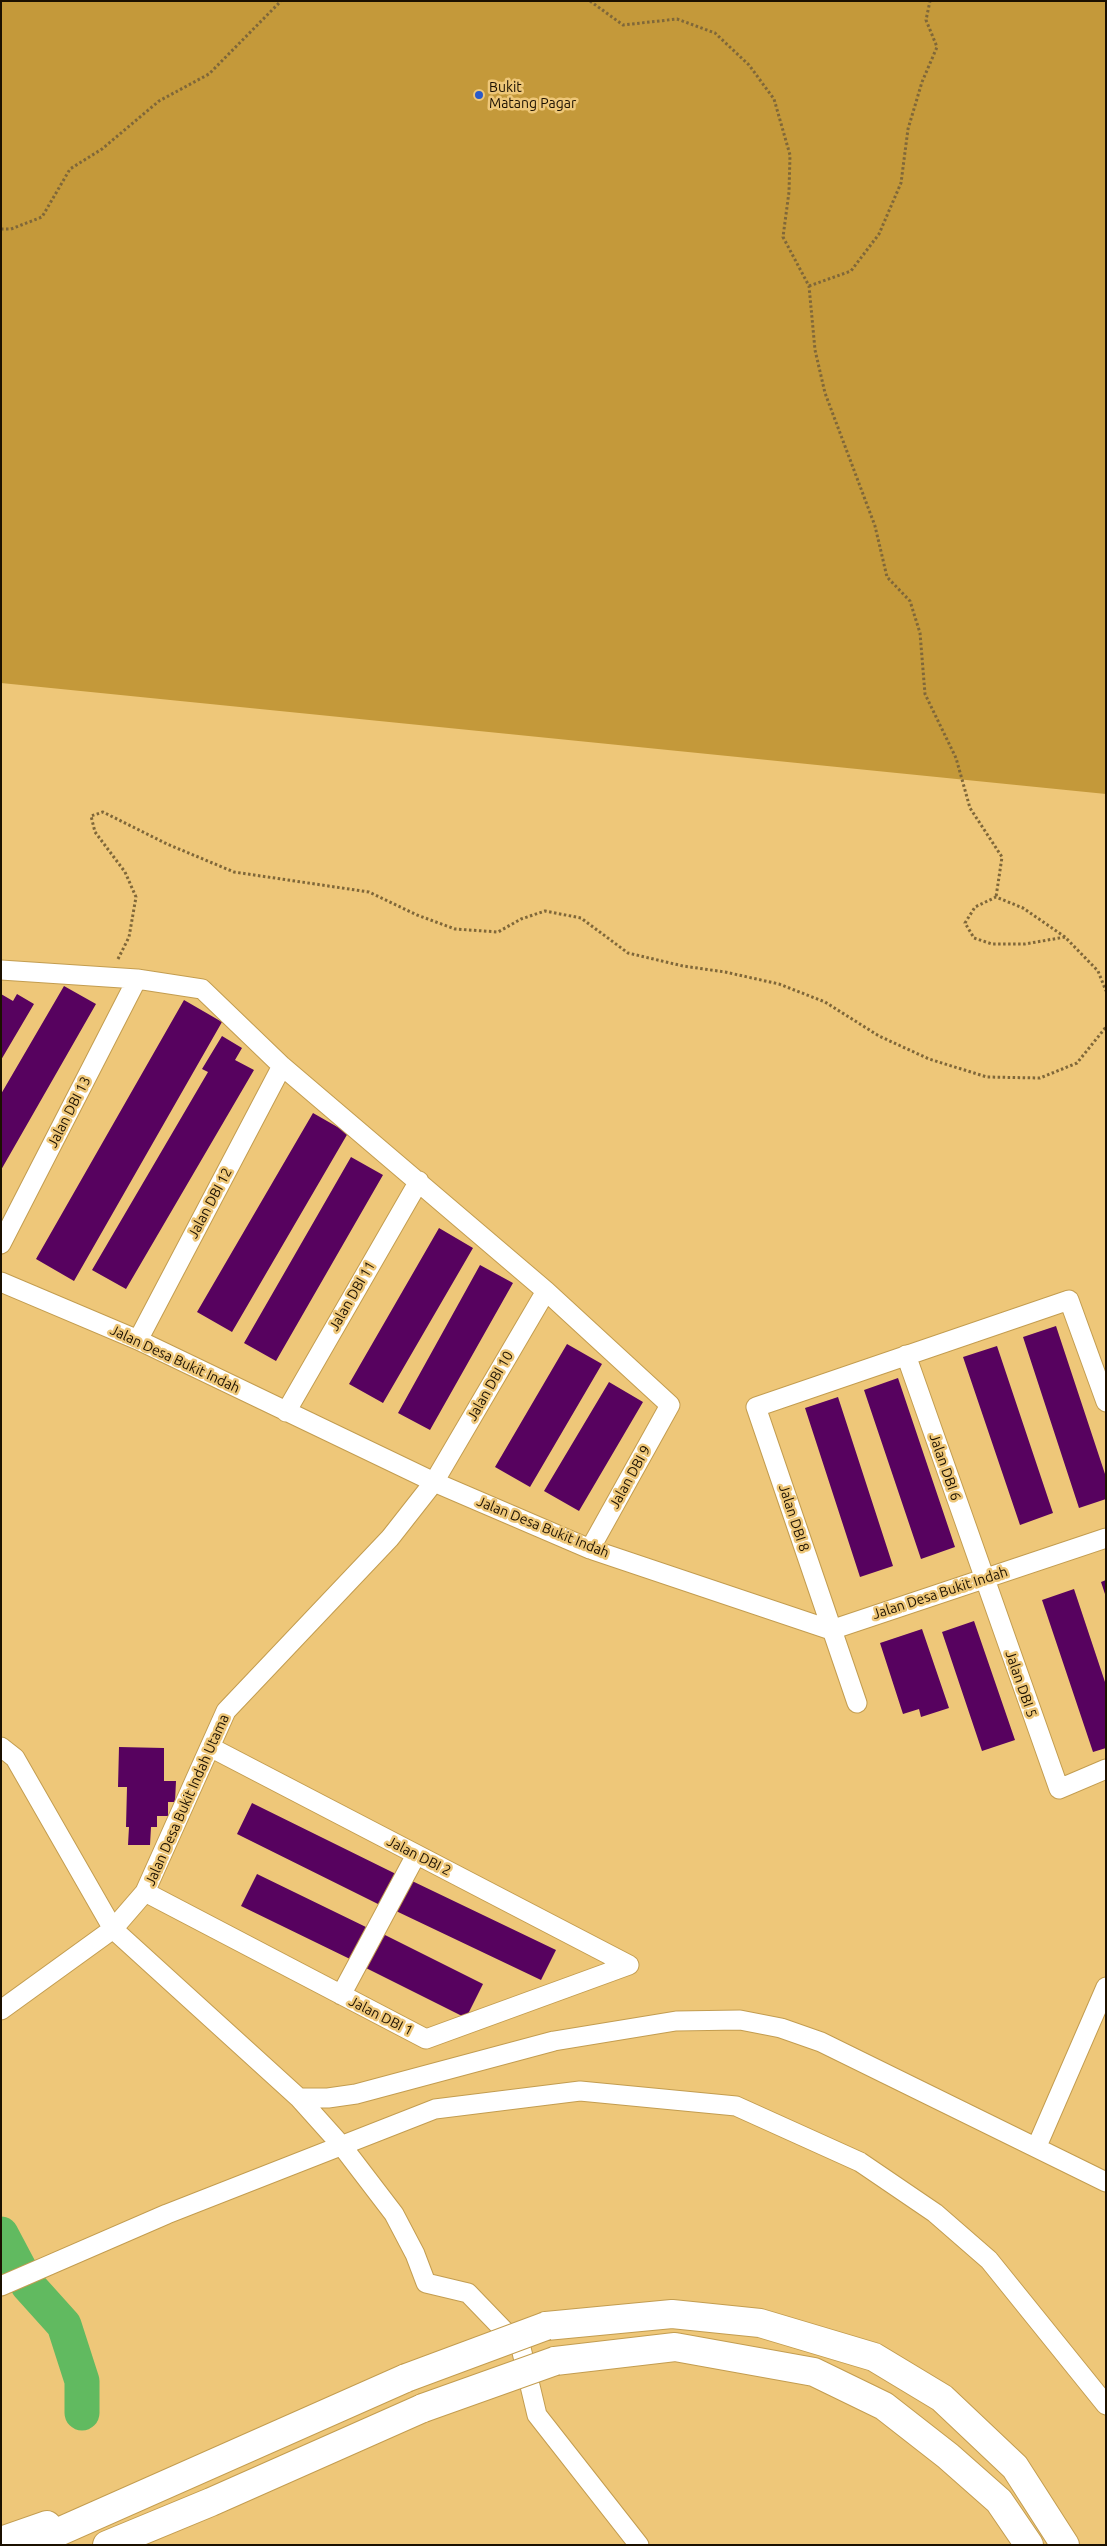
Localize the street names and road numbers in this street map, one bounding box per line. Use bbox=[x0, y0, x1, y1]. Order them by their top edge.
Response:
street label: Jalan DBI 13 bbox=[44, 1074, 94, 1150]
street label: Jalan DBI 12 bbox=[184, 1165, 236, 1241]
street label: Jalan DBI 11 bbox=[325, 1258, 379, 1334]
street label: Jalan Desa Bukit Indah bbox=[107, 1322, 243, 1396]
street label: Jalan DBI 10 bbox=[463, 1348, 517, 1424]
street label: Jalan DBI 6 bbox=[926, 1431, 964, 1503]
street label: Jalan DBI 9 bbox=[606, 1442, 654, 1512]
street label: Jalan DBI 8 bbox=[775, 1482, 813, 1554]
street label: Jalan Desa Bukit Indah bbox=[474, 1493, 612, 1561]
street label: Jalan Desa Bukit Indah bbox=[870, 1563, 1010, 1623]
street label: Jalan DBI 5 bbox=[1002, 1648, 1040, 1720]
street label: Jalan Desa Bukit Indah Utama bbox=[141, 1712, 233, 1888]
street label: Jalan DBI 2 bbox=[384, 1833, 454, 1879]
street label: Jalan DBI 1 bbox=[346, 1993, 416, 2039]

